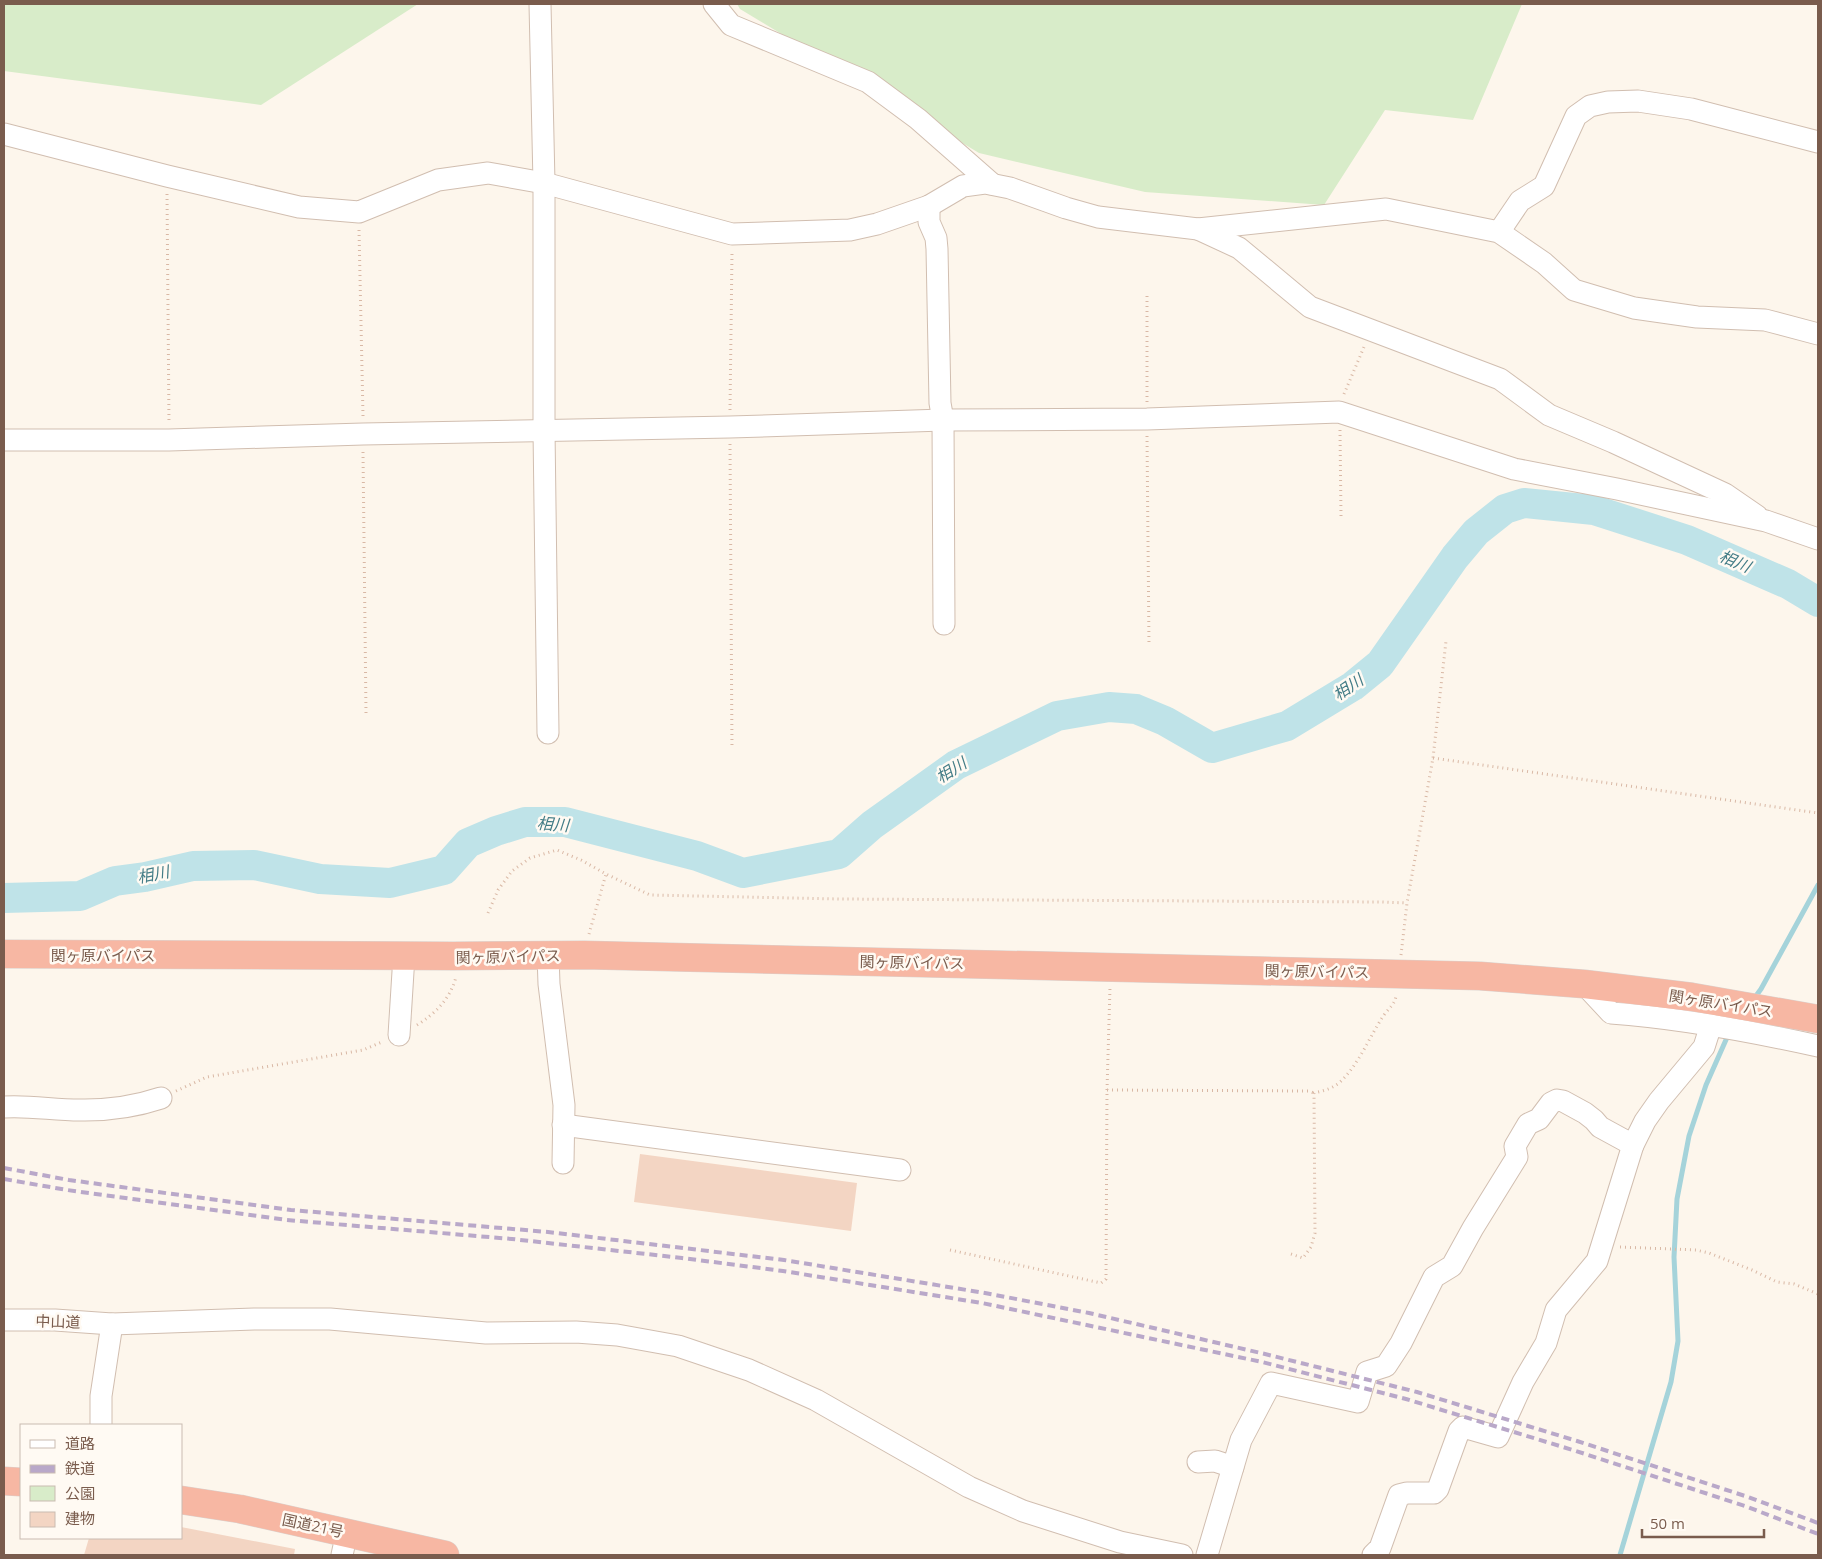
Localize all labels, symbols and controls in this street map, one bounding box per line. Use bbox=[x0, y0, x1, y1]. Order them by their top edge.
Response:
water label: 相川 bbox=[1716, 545, 1756, 578]
water label: 相川 bbox=[1329, 668, 1369, 705]
water label: 相川 bbox=[932, 751, 972, 788]
water label: 相川 bbox=[536, 812, 572, 836]
water label: 相川 bbox=[135, 860, 173, 888]
street label: 関ヶ原バイパス bbox=[51, 945, 155, 965]
street label: 関ヶ原バイパス bbox=[455, 945, 561, 967]
street label: 関ヶ原バイパス bbox=[859, 951, 965, 973]
street label: 関ヶ原バイパス bbox=[1264, 960, 1370, 982]
street label: 関ヶ原バイパス bbox=[1668, 985, 1774, 1021]
street label: 中山道 bbox=[35, 1310, 81, 1332]
legend bbox=[20, 1424, 182, 1539]
text: 道路 bbox=[65, 1433, 95, 1453]
text: 鉄道 bbox=[65, 1458, 95, 1478]
text: 公園 bbox=[65, 1483, 95, 1503]
scale bar bbox=[1642, 1506, 1764, 1538]
text: 建物 bbox=[65, 1508, 95, 1528]
street label: 国道21号 bbox=[281, 1509, 345, 1541]
text: 50 m bbox=[1650, 1513, 1685, 1533]

